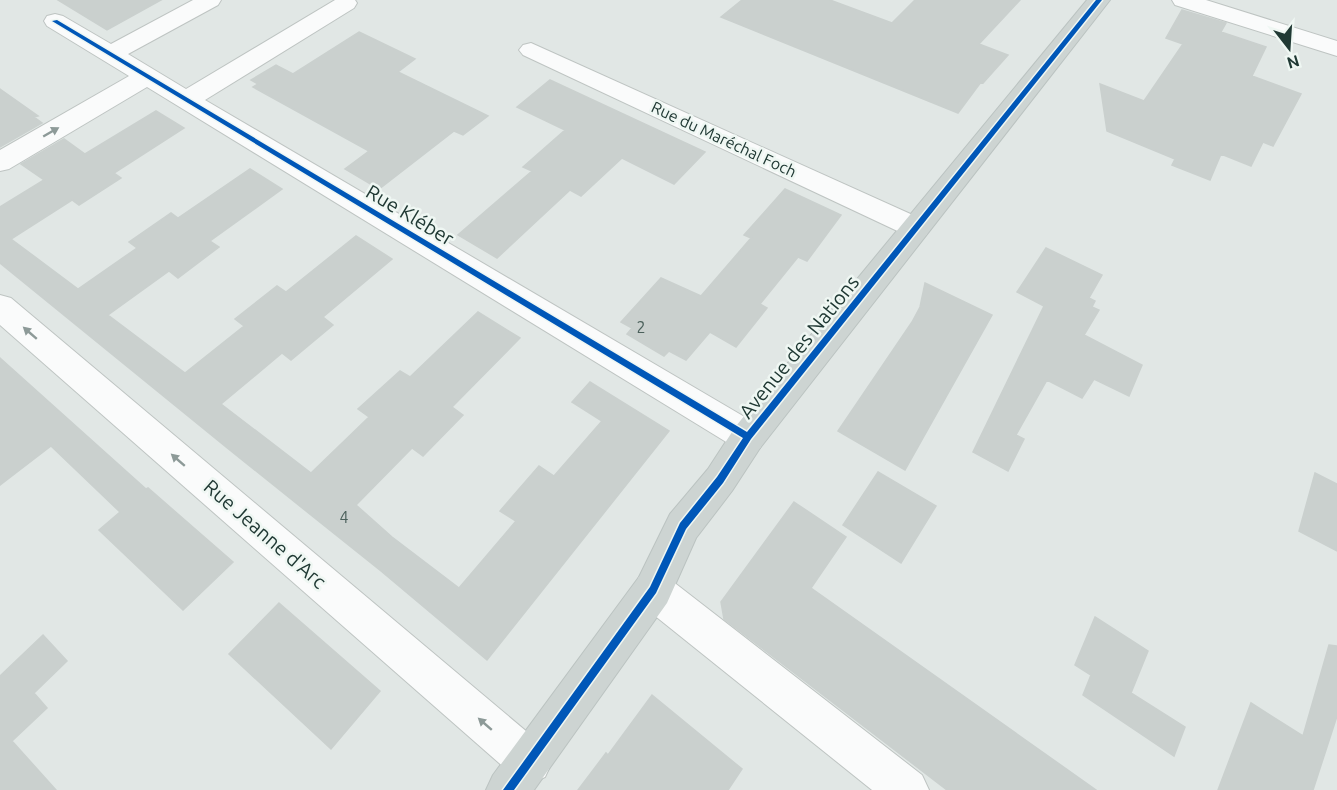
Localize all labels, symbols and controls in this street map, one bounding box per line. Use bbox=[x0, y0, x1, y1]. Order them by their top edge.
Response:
north arrow bbox=[1259, 18, 1319, 78]
text: N bbox=[1285, 52, 1302, 73]
street label: Rue du Maréchal Foch bbox=[649, 98, 799, 180]
one-way arrow bbox=[42, 128, 59, 138]
street label: Rue Kléber bbox=[362, 179, 459, 250]
street label: Avenue des Nations bbox=[734, 271, 863, 423]
house number: 2 bbox=[636, 318, 646, 336]
one-way arrow bbox=[22, 326, 38, 339]
one-way arrow bbox=[171, 454, 186, 467]
street label: Rue Jeanne d'Arc bbox=[200, 474, 331, 593]
house number: 4 bbox=[339, 508, 349, 526]
one-way arrow bbox=[477, 717, 493, 730]

